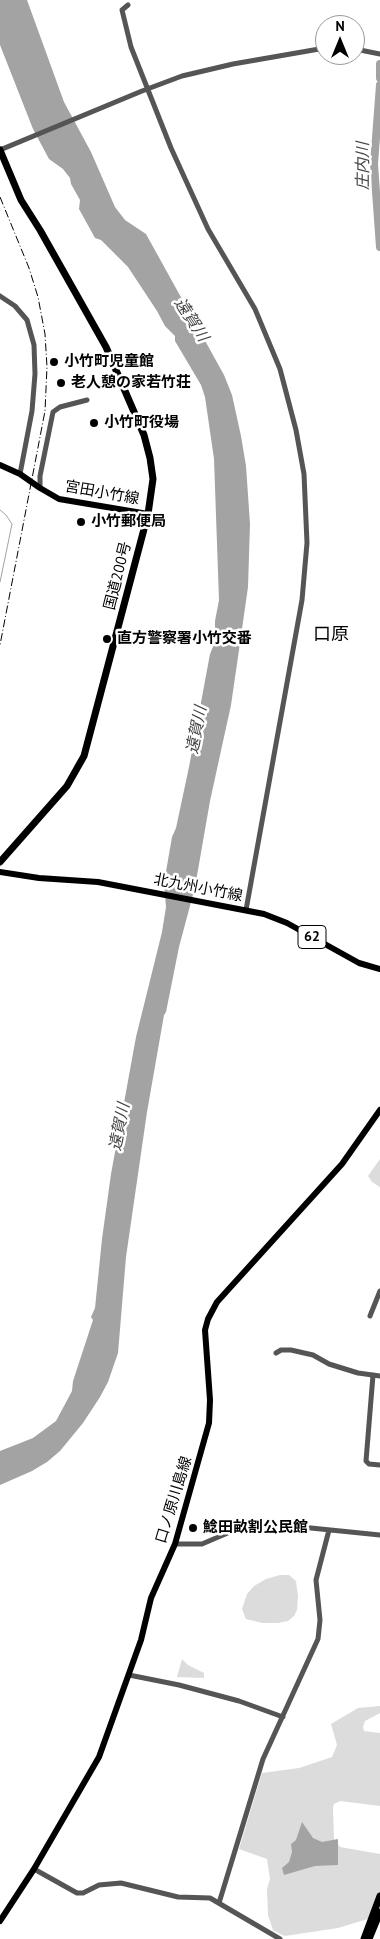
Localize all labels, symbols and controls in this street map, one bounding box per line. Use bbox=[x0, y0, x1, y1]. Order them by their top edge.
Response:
north arrow bbox=[315, 15, 365, 65]
text: N bbox=[335, 17, 345, 35]
water label: 庄内川 bbox=[353, 142, 373, 190]
water label: 遠賀川 bbox=[170, 295, 212, 345]
place label: 小竹町児童館 bbox=[64, 353, 154, 371]
marker: 小竹町児童館 bbox=[48, 356, 60, 368]
place label: 老人憩の家若竹荘 bbox=[71, 374, 191, 392]
marker: 老人憩の家若竹荘 bbox=[55, 377, 67, 389]
place label: 小竹町役場 bbox=[104, 414, 179, 432]
marker: 小竹町役場 bbox=[88, 417, 100, 429]
street label: 宮田小竹線 bbox=[64, 478, 140, 508]
place label: 小竹郵便局 bbox=[91, 513, 166, 531]
marker: 小竹郵便局 bbox=[75, 516, 87, 528]
street label: 国道200号 bbox=[101, 540, 135, 612]
district label: 口原 bbox=[313, 624, 349, 646]
place label: 直方警察署小竹交番 bbox=[117, 630, 252, 648]
marker: 直方警察署小竹交番 bbox=[101, 633, 113, 645]
water label: 遠賀川 bbox=[183, 705, 211, 755]
street label: 北九州小竹線 bbox=[152, 871, 244, 905]
road number: 62 bbox=[298, 926, 326, 949]
water label: 遠賀川 bbox=[106, 1102, 134, 1152]
street label: 口ノ原川島線 bbox=[152, 1454, 196, 1546]
place label: 鯰田畝割公民館 bbox=[203, 1519, 308, 1537]
marker: 鯰田畝割公民館 bbox=[187, 1522, 199, 1534]

